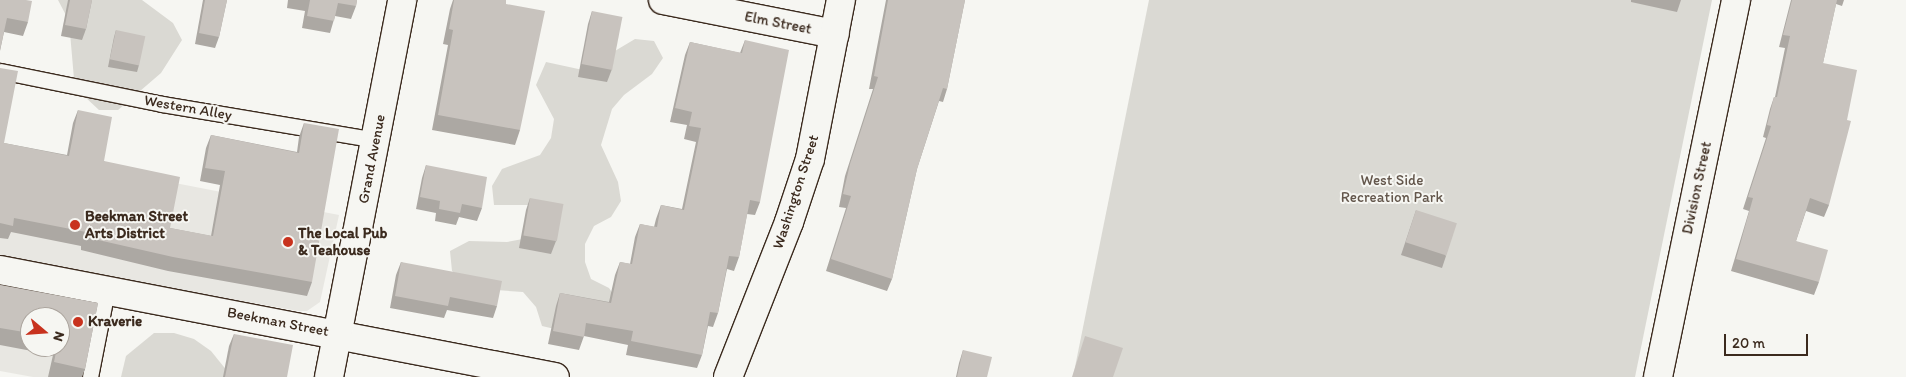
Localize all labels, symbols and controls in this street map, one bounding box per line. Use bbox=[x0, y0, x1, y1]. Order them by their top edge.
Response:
street label: Elm Street bbox=[743, 8, 813, 38]
street label: Western Alley bbox=[143, 91, 233, 125]
street label: Grand Avenue bbox=[355, 113, 389, 205]
street label: Washington Street bbox=[769, 133, 823, 251]
street label: Division Street bbox=[1678, 140, 1716, 236]
park label: West Side Recreation Park bbox=[1341, 171, 1443, 206]
place label: Beekman Street Arts District bbox=[85, 207, 188, 242]
marker: Beekman Street Arts District bbox=[69, 219, 81, 231]
place label: The Local Pub & Teahouse bbox=[298, 224, 387, 259]
marker: The Local Pub & Teahouse bbox=[282, 236, 294, 248]
street label: Beekman Street bbox=[226, 303, 330, 341]
north arrow bbox=[20, 307, 70, 357]
place label: Kraverie bbox=[88, 313, 142, 331]
marker: Kraverie bbox=[72, 316, 84, 328]
scale bar bbox=[1726, 324, 1810, 356]
text: N bbox=[49, 329, 68, 344]
text: 20 m bbox=[1732, 334, 1765, 352]

